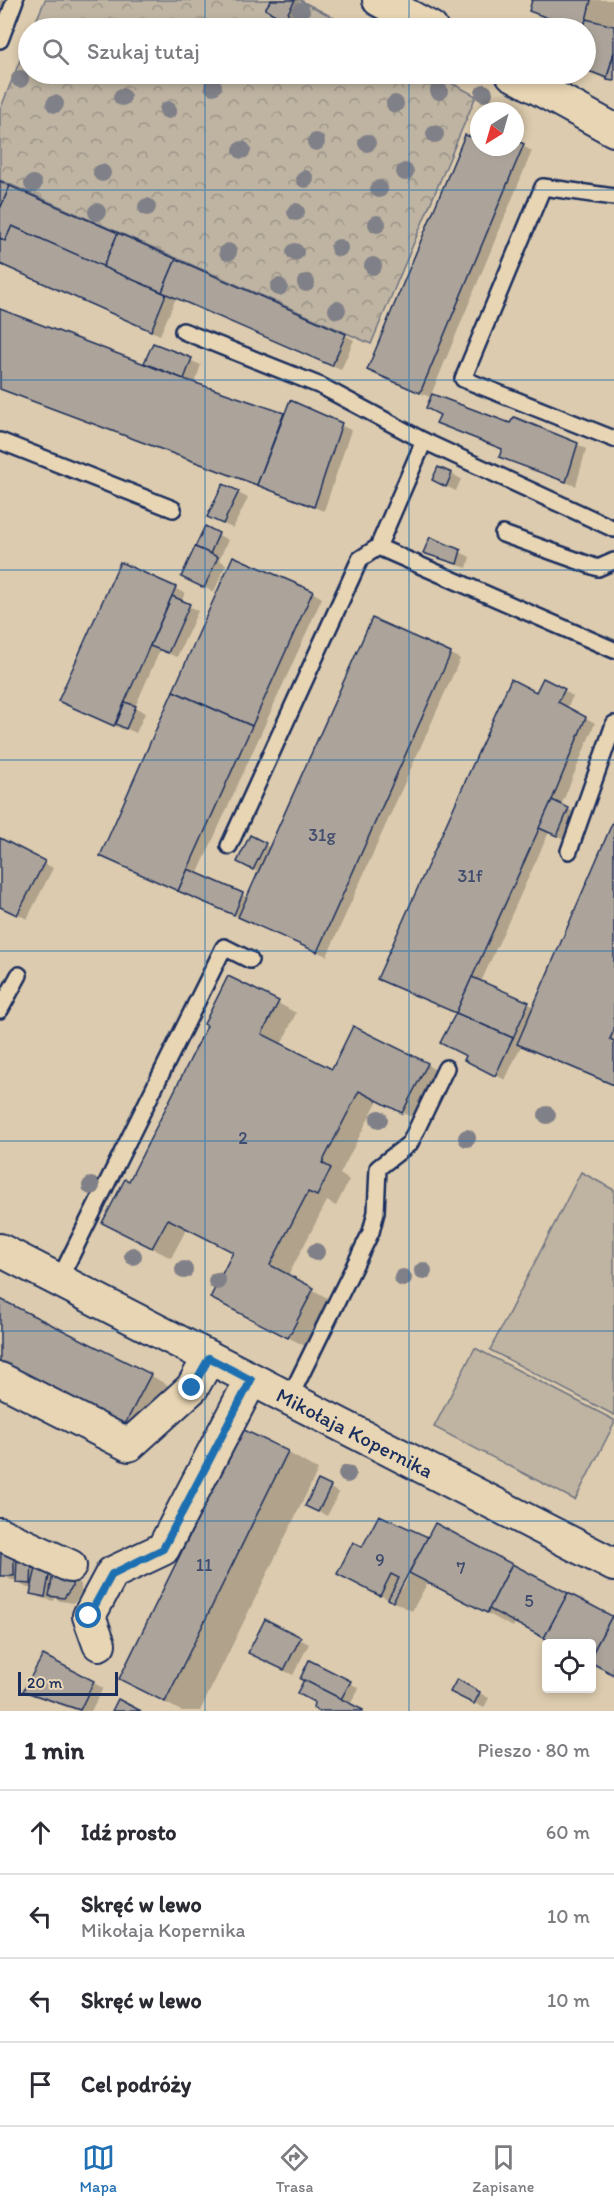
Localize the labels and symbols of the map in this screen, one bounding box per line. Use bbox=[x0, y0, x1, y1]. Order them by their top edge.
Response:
north arrow bbox=[470, 102, 524, 156]
house number: 31g bbox=[308, 824, 336, 846]
house number: 31f bbox=[458, 865, 483, 887]
house number: 2 bbox=[238, 1127, 248, 1149]
route end bbox=[178, 1374, 204, 1400]
street label: Mikołaja Kopernika bbox=[272, 1382, 438, 1483]
house number: 9 bbox=[375, 1549, 385, 1571]
house number: 11 bbox=[196, 1554, 212, 1576]
house number: 7 bbox=[457, 1557, 466, 1579]
house number: 5 bbox=[524, 1590, 534, 1612]
route start bbox=[75, 1602, 101, 1628]
scale bar bbox=[18, 1669, 118, 1696]

